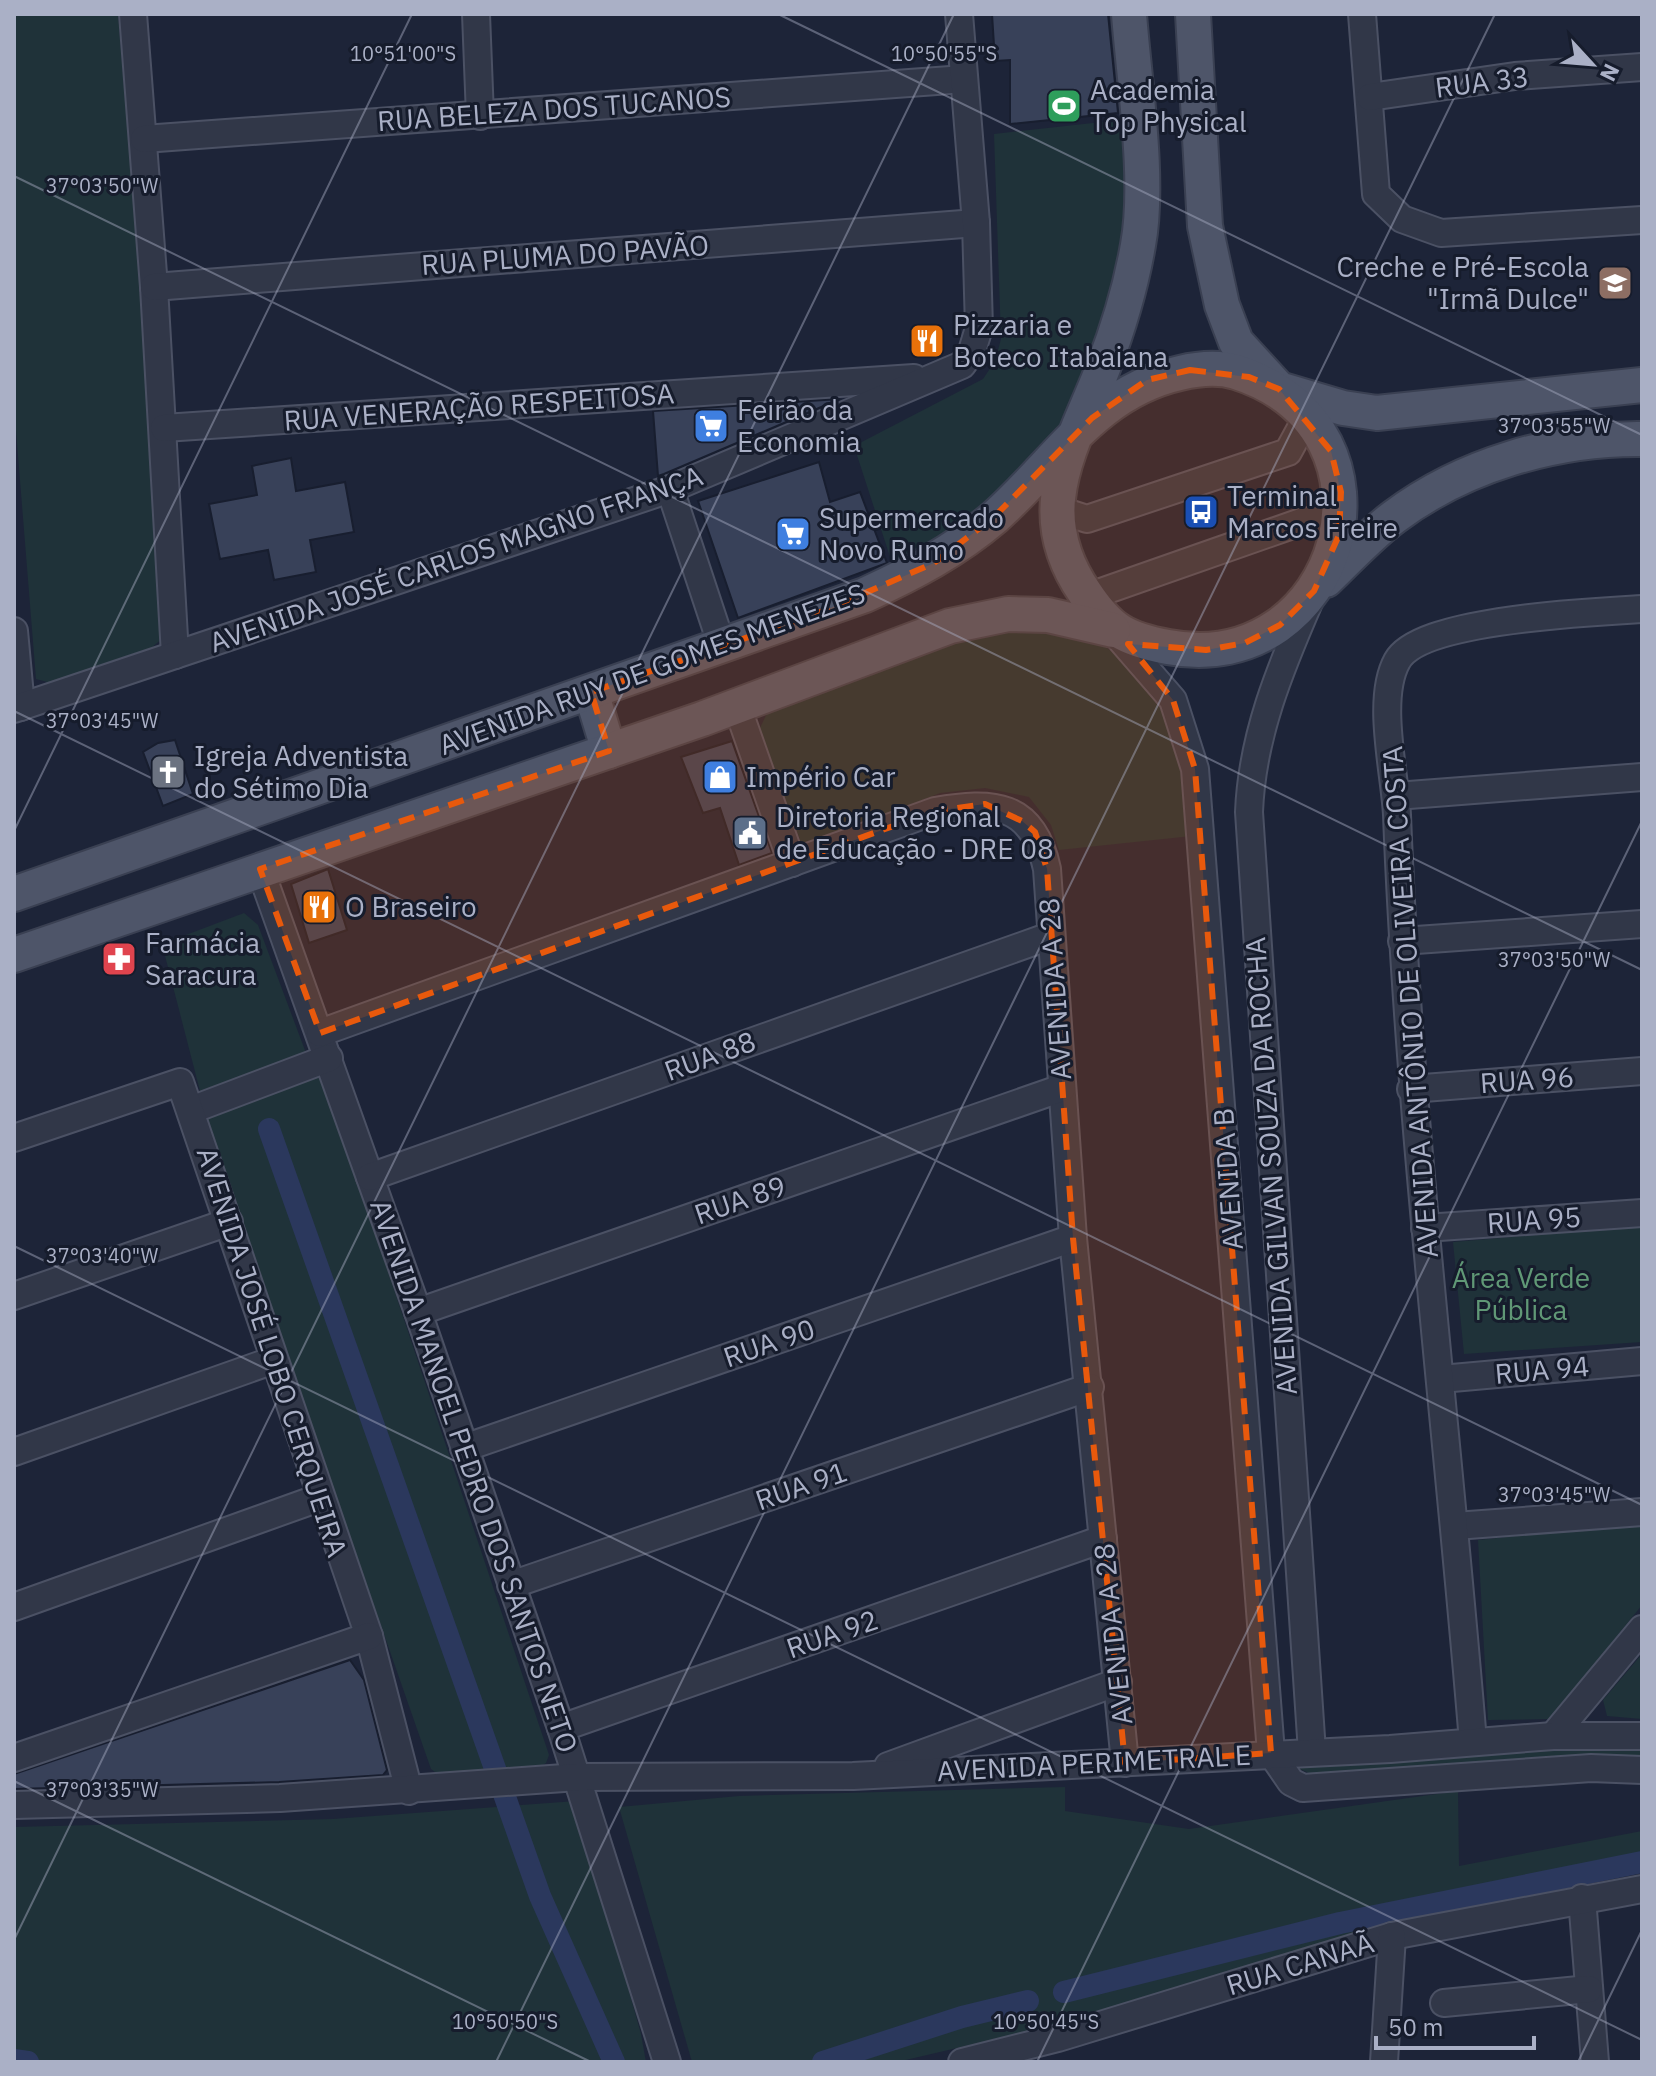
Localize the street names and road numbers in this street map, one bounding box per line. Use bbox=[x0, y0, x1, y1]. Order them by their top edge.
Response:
street label: RUA 33 bbox=[1433, 57, 1531, 106]
street label: RUA BELEZA DOS TUCANOS bbox=[376, 78, 732, 139]
street label: RUA PLUMA DO PAVÃO bbox=[420, 226, 710, 283]
street label: RUA VENERAÇÃO RESPEITOSA bbox=[282, 374, 676, 439]
street label: AVENIDA JOSÉ CARLOS MAGNO FRANÇA bbox=[204, 456, 707, 661]
street label: AVENIDA RUY DE GOMES MENEZES bbox=[434, 574, 870, 763]
street label: AVENIDA ANTÔNIO DE OLIVEIRA COSTA bbox=[1373, 745, 1446, 1259]
street label: AVENIDA A 28 bbox=[1030, 897, 1079, 1081]
street label: AVENIDA GILVAN SOUZA DA ROCHA bbox=[1236, 936, 1305, 1396]
street label: RUA 88 bbox=[659, 1022, 760, 1089]
street label: RUA 96 bbox=[1479, 1058, 1575, 1101]
street label: AVENIDA B bbox=[1204, 1107, 1251, 1251]
street label: AVENIDA JOSÉ LOBO CERQUEIRA bbox=[189, 1142, 356, 1561]
street label: RUA 89 bbox=[689, 1167, 790, 1232]
street label: AVENIDA MANOEL PEDRO DOS SANTOS NETO bbox=[362, 1194, 587, 1757]
street label: RUA 95 bbox=[1486, 1198, 1582, 1241]
street label: RUA 90 bbox=[718, 1310, 819, 1375]
street label: RUA 94 bbox=[1493, 1347, 1591, 1392]
street label: RUA 91 bbox=[750, 1453, 851, 1518]
street label: AVENIDA A 28 bbox=[1085, 1541, 1140, 1727]
street label: RUA 92 bbox=[781, 1601, 882, 1666]
street label: AVENIDA PERIMETRAL E bbox=[936, 1736, 1252, 1789]
street label: RUA CANAÃ bbox=[1222, 1924, 1378, 2003]

